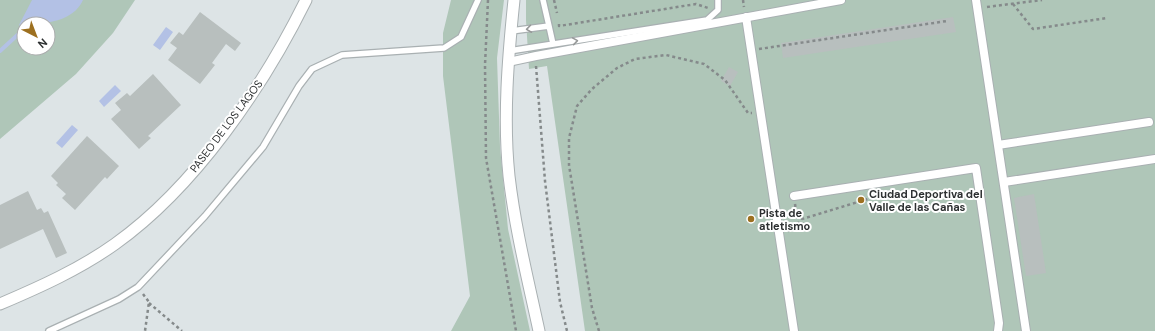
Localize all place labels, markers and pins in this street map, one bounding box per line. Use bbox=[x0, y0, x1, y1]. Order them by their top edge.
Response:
place label: Ciudad Deportiva del Valle de las Cañas bbox=[869, 187, 983, 214]
marker: Ciudad Deportiva del Valle de las Cañas bbox=[856, 195, 866, 205]
place label: Pista de atletismo bbox=[759, 206, 811, 233]
marker: Pista de atletismo bbox=[746, 214, 756, 224]

